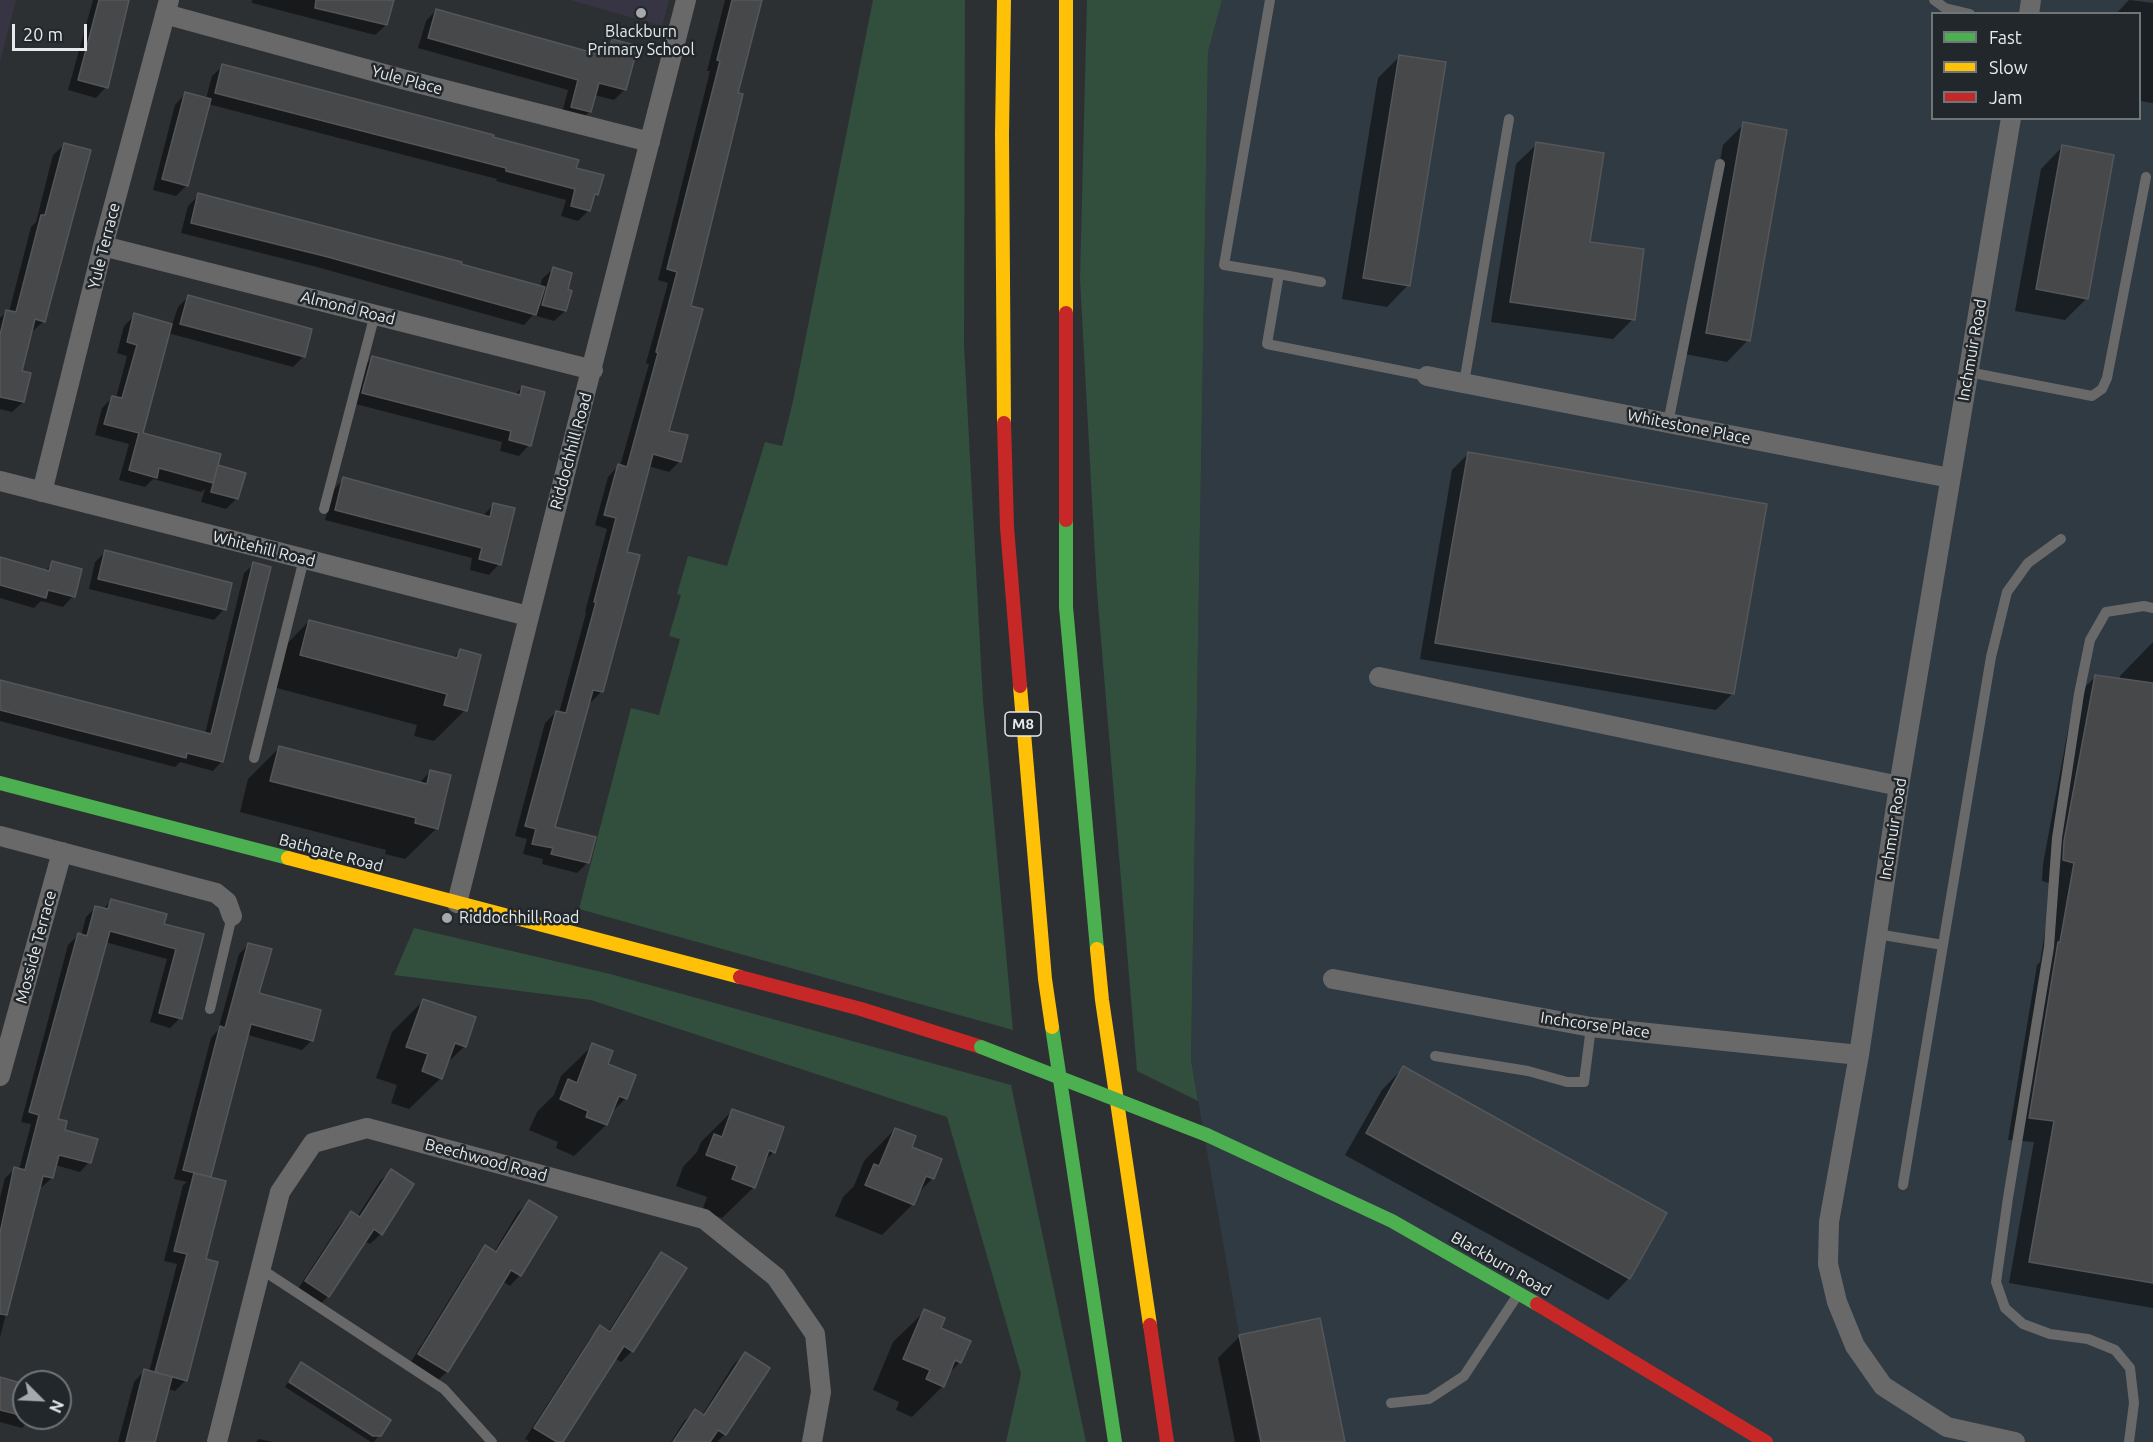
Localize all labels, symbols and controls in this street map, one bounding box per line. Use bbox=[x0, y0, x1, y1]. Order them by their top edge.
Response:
marker: Blackburn Primary School bbox=[634, 6, 648, 20]
scale bar bbox=[15, 12, 90, 50]
legend bbox=[1931, 12, 2141, 120]
place label: Blackburn Primary School bbox=[587, 22, 695, 60]
text: 20 m bbox=[23, 24, 63, 44]
text: Fast bbox=[1989, 27, 2022, 47]
text: Slow bbox=[1989, 57, 2028, 77]
street label: Yule Place bbox=[369, 61, 445, 99]
text: Jam bbox=[1989, 87, 2023, 107]
street label: Yule Terrace bbox=[84, 201, 124, 291]
street label: Almond Road bbox=[299, 287, 397, 329]
street label: Inchmuir Road bbox=[1954, 297, 1990, 403]
street label: Riddochhill Road bbox=[546, 390, 596, 512]
street label: Whitestone Place bbox=[1626, 406, 1752, 448]
street label: Whitehill Road bbox=[211, 527, 317, 571]
road number: M8 bbox=[1005, 712, 1041, 736]
street label: Inchmuir Road bbox=[1875, 777, 1911, 881]
street label: Bathgate Road bbox=[277, 830, 385, 876]
street label: Mosside Terrace bbox=[12, 888, 60, 1006]
place label: Riddochhill Road bbox=[459, 908, 579, 928]
marker: Riddochhill Road bbox=[440, 911, 454, 925]
street label: Inchcorse Place bbox=[1539, 1008, 1651, 1042]
street label: Beechwood Road bbox=[423, 1134, 549, 1186]
street label: Blackburn Road bbox=[1448, 1228, 1554, 1300]
north arrow bbox=[12, 1370, 72, 1430]
text: N bbox=[46, 1397, 67, 1416]

